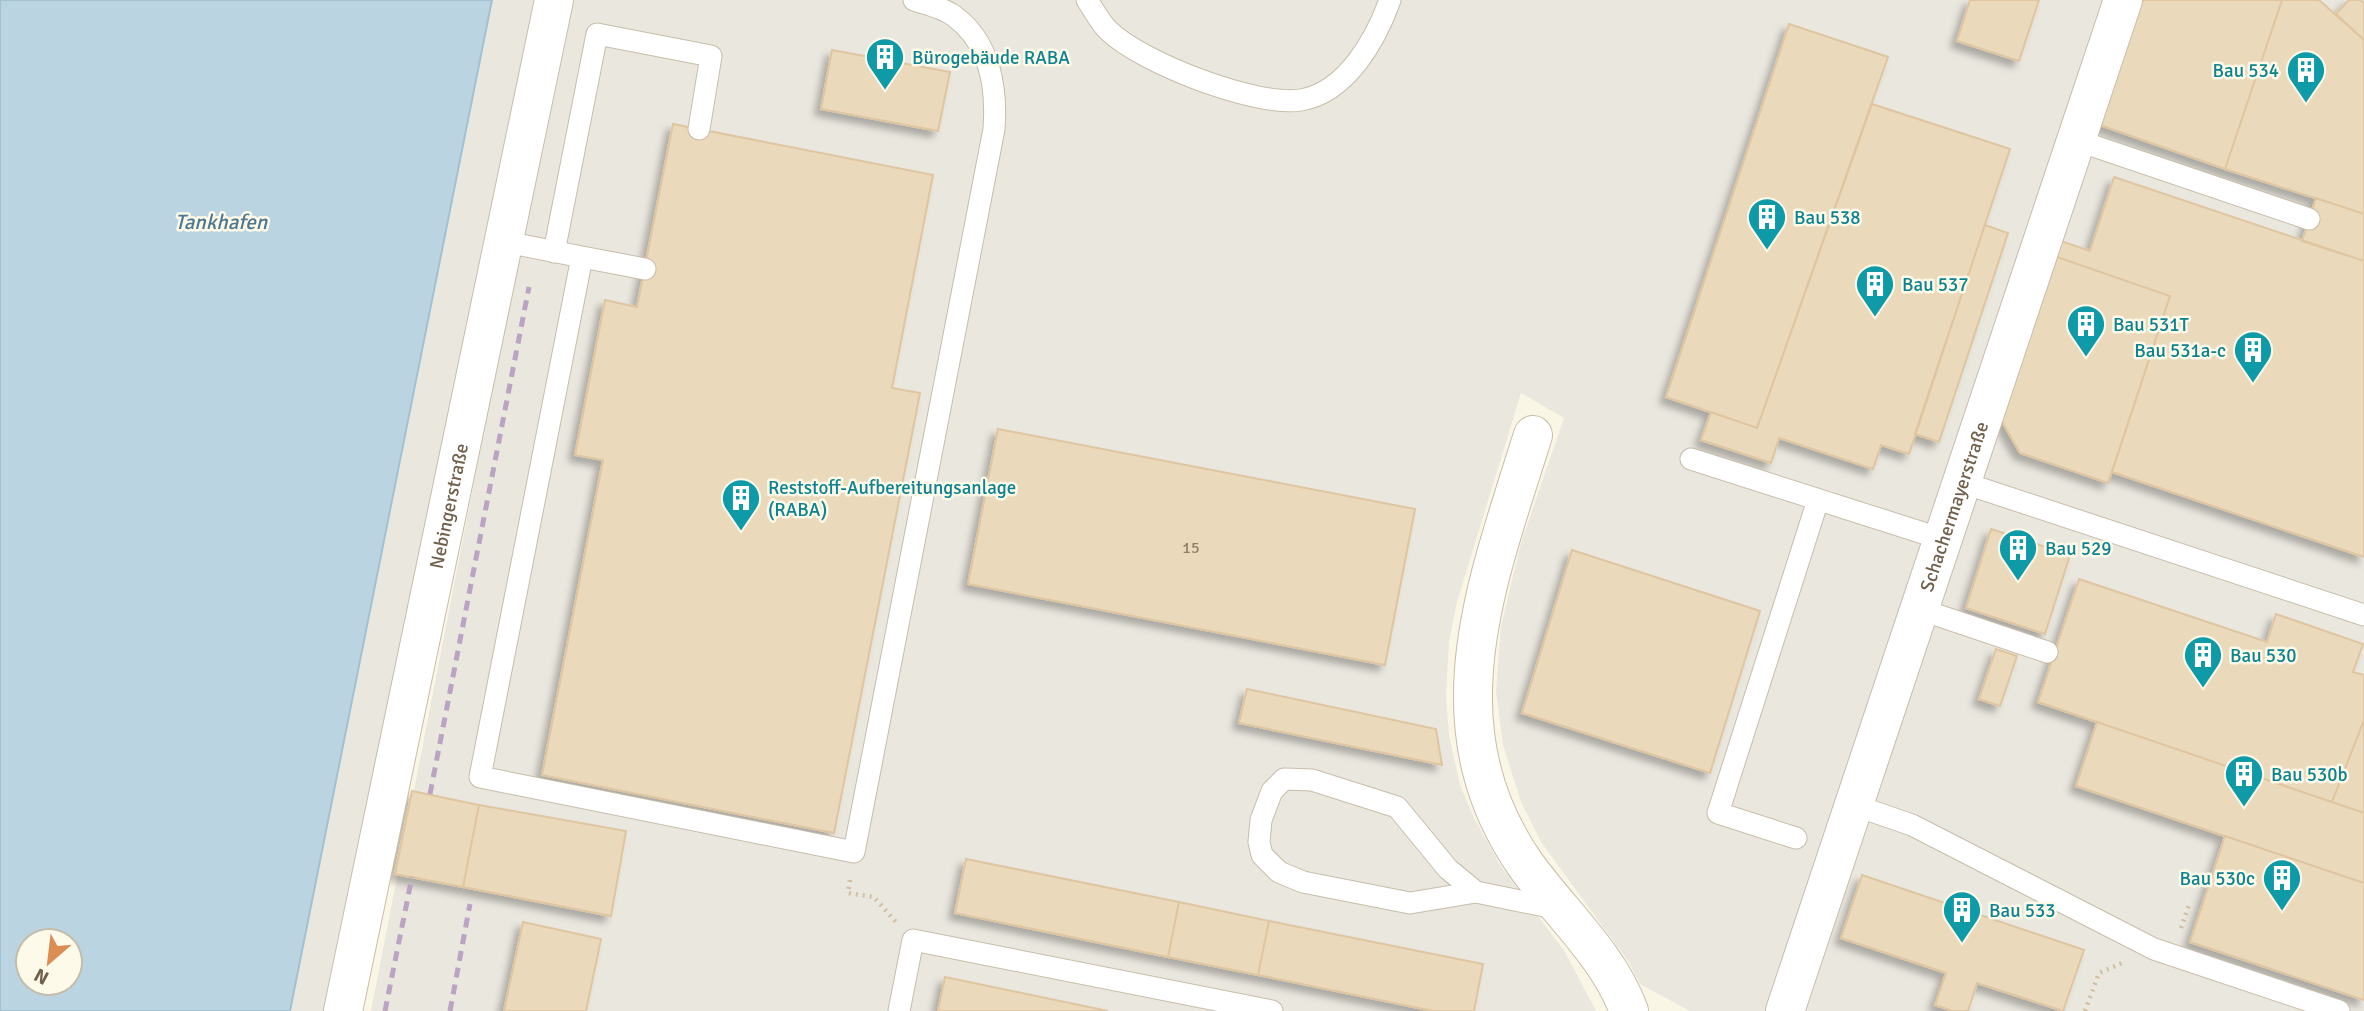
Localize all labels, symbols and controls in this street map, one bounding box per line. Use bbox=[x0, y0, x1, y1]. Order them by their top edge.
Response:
building icon: Bürogebäude RABA bbox=[864, 36, 906, 91]
place label: Bürogebäude RABA bbox=[912, 46, 1070, 70]
building icon: Bau 534 bbox=[2285, 49, 2327, 104]
place label: Bau 534 bbox=[2213, 59, 2279, 83]
building icon: Bau 538 bbox=[1746, 196, 1788, 251]
place label: Bau 538 bbox=[1794, 206, 1860, 230]
water label: Tankhafen bbox=[175, 209, 268, 235]
building icon: Bau 537 bbox=[1854, 263, 1896, 318]
place label: Bau 537 bbox=[1902, 273, 1968, 297]
building icon: Bau 531T bbox=[2065, 303, 2107, 358]
place label: Bau 531T bbox=[2113, 313, 2189, 337]
building icon: Bau 531a-c bbox=[2232, 329, 2274, 384]
place label: Bau 531a-c bbox=[2134, 339, 2226, 363]
street label: Schachermayerstraße bbox=[1915, 419, 1994, 595]
street label: Nebingerstraße bbox=[425, 441, 474, 571]
place label: Reststoff-Aufbereitungsanlage (RABA) bbox=[768, 476, 1016, 522]
building icon: Reststoff-Aufbereitungsanlage (RABA) bbox=[720, 477, 762, 532]
building icon: Bau 529 bbox=[1997, 527, 2039, 582]
place label: Bau 529 bbox=[2045, 537, 2111, 561]
house number: 15 bbox=[1182, 538, 1200, 558]
building icon: Bau 530 bbox=[2182, 634, 2224, 689]
place label: Bau 530 bbox=[2230, 644, 2296, 668]
building icon: Bau 530b bbox=[2223, 753, 2265, 808]
place label: Bau 530b bbox=[2271, 763, 2348, 787]
building icon: Bau 530c bbox=[2261, 857, 2303, 912]
place label: Bau 530c bbox=[2180, 867, 2255, 891]
building icon: Bau 533 bbox=[1941, 889, 1983, 944]
place label: Bau 533 bbox=[1989, 899, 2055, 923]
north arrow bbox=[14, 927, 84, 997]
text: N bbox=[30, 962, 53, 990]

